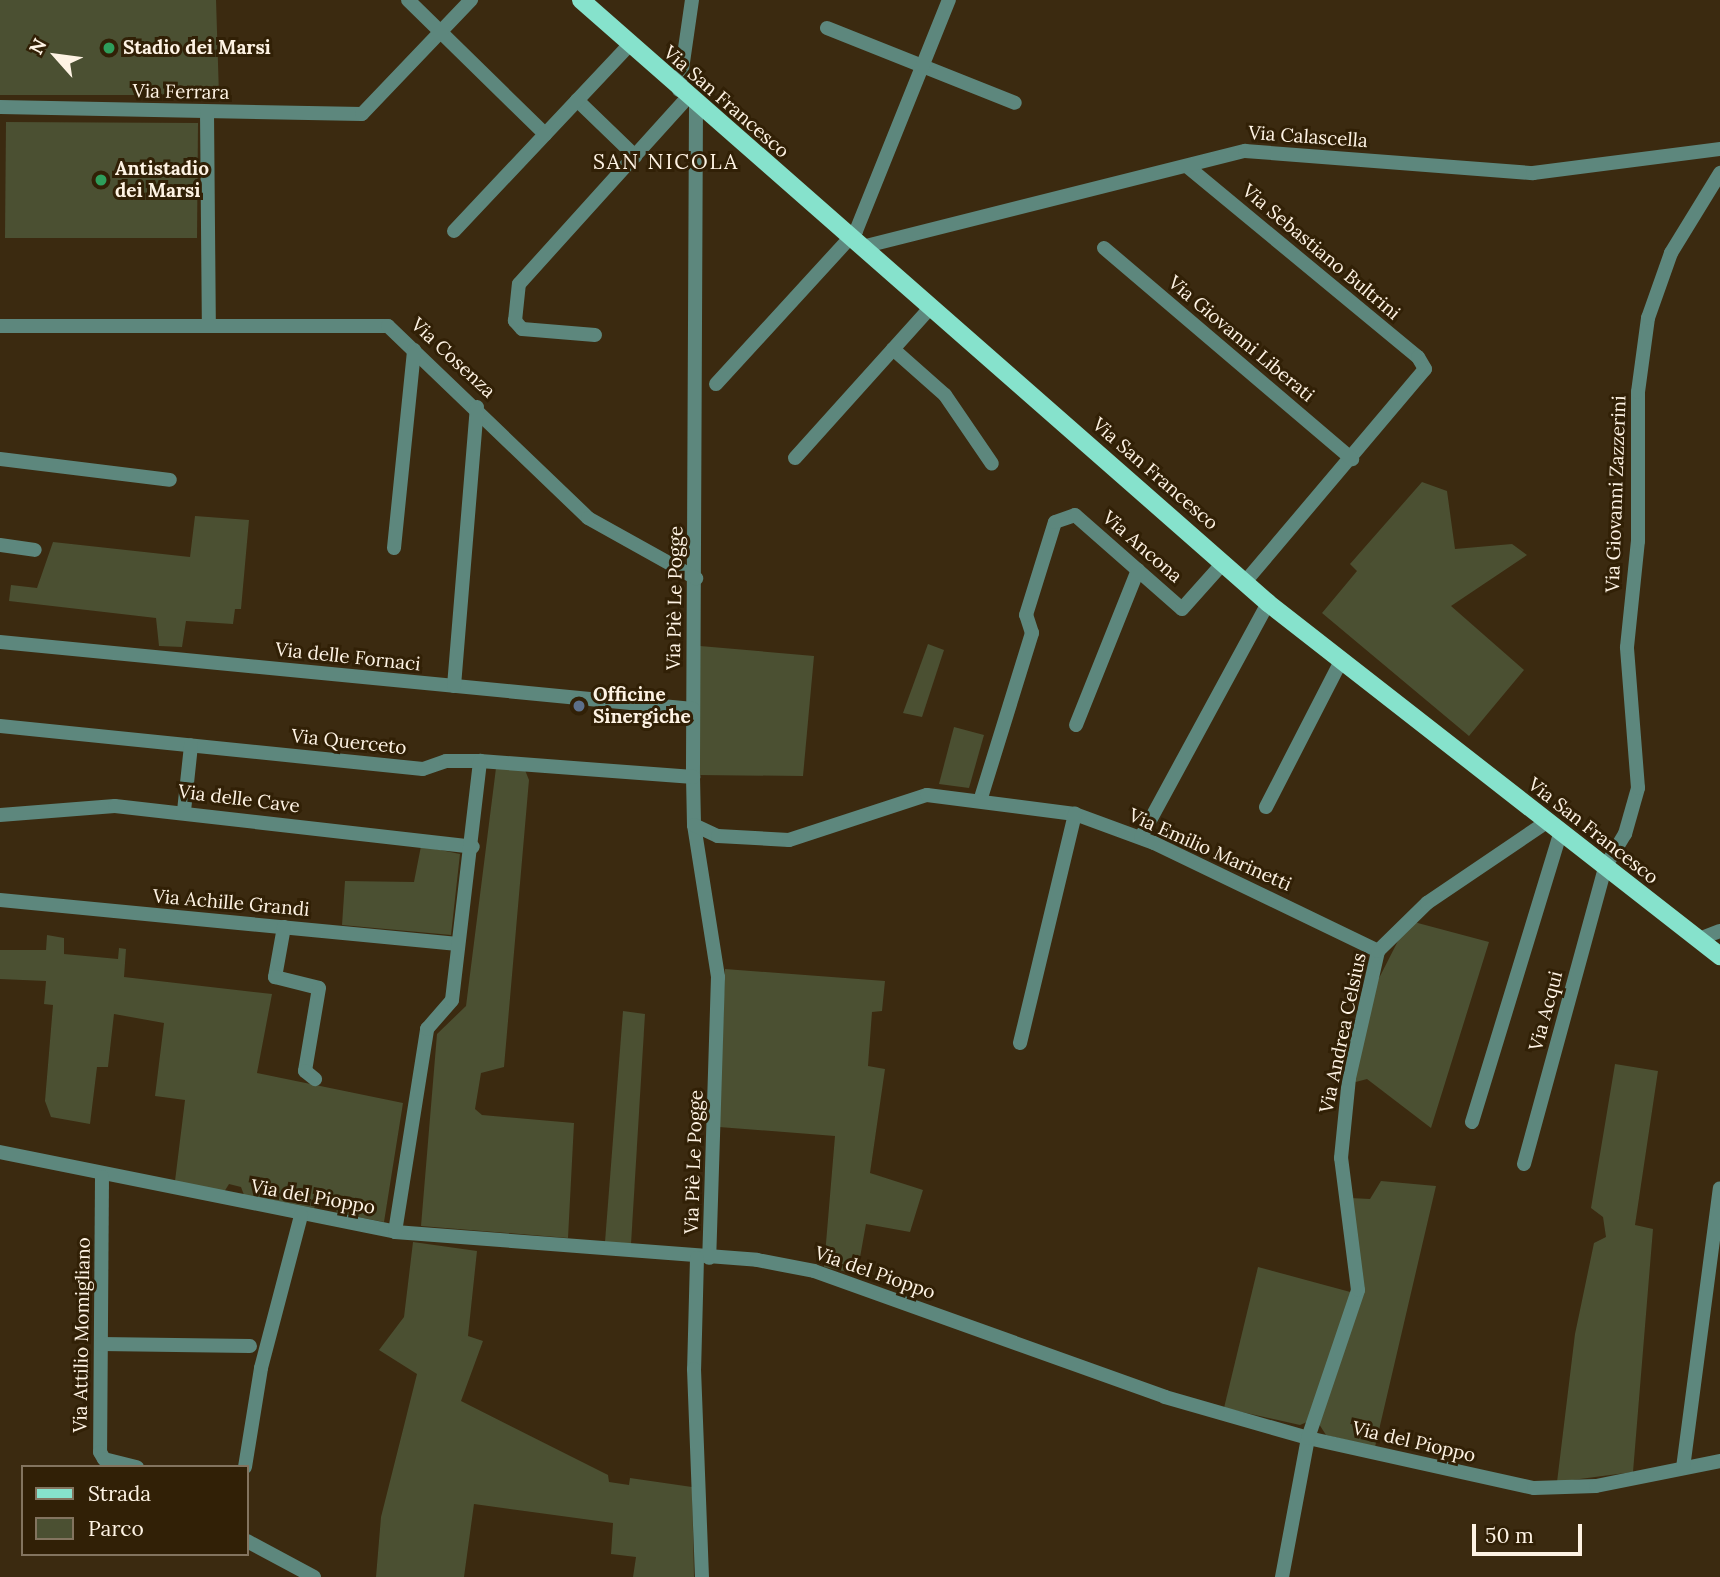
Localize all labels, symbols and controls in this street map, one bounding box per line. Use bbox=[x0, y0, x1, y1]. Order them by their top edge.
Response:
north arrow bbox=[21, 21, 91, 91]
text: N bbox=[23, 34, 52, 58]
place label: Stadio dei Marsi bbox=[123, 37, 271, 59]
marker: Stadio dei Marsi bbox=[101, 40, 117, 56]
street label: Via San Francesco bbox=[658, 41, 794, 163]
street label: Via Ferrara bbox=[132, 80, 230, 104]
street label: Via Calascella bbox=[1248, 121, 1368, 153]
district label: SAN NICOLA bbox=[594, 149, 738, 175]
place label: Antistadio dei Marsi bbox=[115, 158, 209, 202]
marker: Antistadio dei Marsi bbox=[93, 172, 109, 188]
street label: Via Sebastiano Bultrini bbox=[1237, 179, 1405, 325]
street label: Via Giovanni Liberati bbox=[1163, 271, 1319, 407]
street label: Via Cosenza bbox=[406, 313, 500, 403]
street label: Via Giovanni Zazzerini bbox=[1601, 395, 1631, 593]
street label: Via San Francesco bbox=[1087, 413, 1223, 535]
street label: Via Ancona bbox=[1097, 506, 1187, 588]
street label: Via Piè Le Pogge bbox=[662, 526, 688, 670]
street label: Via delle Fornaci bbox=[274, 638, 422, 676]
place label: Officine Sinergiche bbox=[593, 684, 691, 728]
marker: Officine Sinergiche bbox=[571, 698, 587, 714]
street label: Via Querceto bbox=[290, 725, 408, 759]
street label: Via San Francesco bbox=[1523, 773, 1663, 889]
street label: Via delle Cave bbox=[177, 780, 301, 818]
street label: Via Emilio Marinetti bbox=[1125, 804, 1295, 896]
street label: Via Achille Grandi bbox=[152, 885, 310, 921]
street label: Via Andrea Celsius bbox=[1315, 951, 1371, 1115]
street label: Via Acqui bbox=[1524, 969, 1568, 1053]
street label: Via Piè Le Pogge bbox=[680, 1089, 708, 1235]
street label: Via del Pioppo bbox=[249, 1175, 377, 1219]
street label: Via Attilio Momigliano bbox=[69, 1237, 95, 1433]
street label: Via del Pioppo bbox=[812, 1242, 938, 1304]
street label: Via del Pioppo bbox=[1350, 1417, 1478, 1467]
legend bbox=[21, 1465, 248, 1556]
text: Strada bbox=[88, 1480, 151, 1507]
scale bar bbox=[1475, 1510, 1585, 1554]
text: Parco bbox=[88, 1515, 144, 1542]
text: 50 m bbox=[1485, 1522, 1534, 1549]

